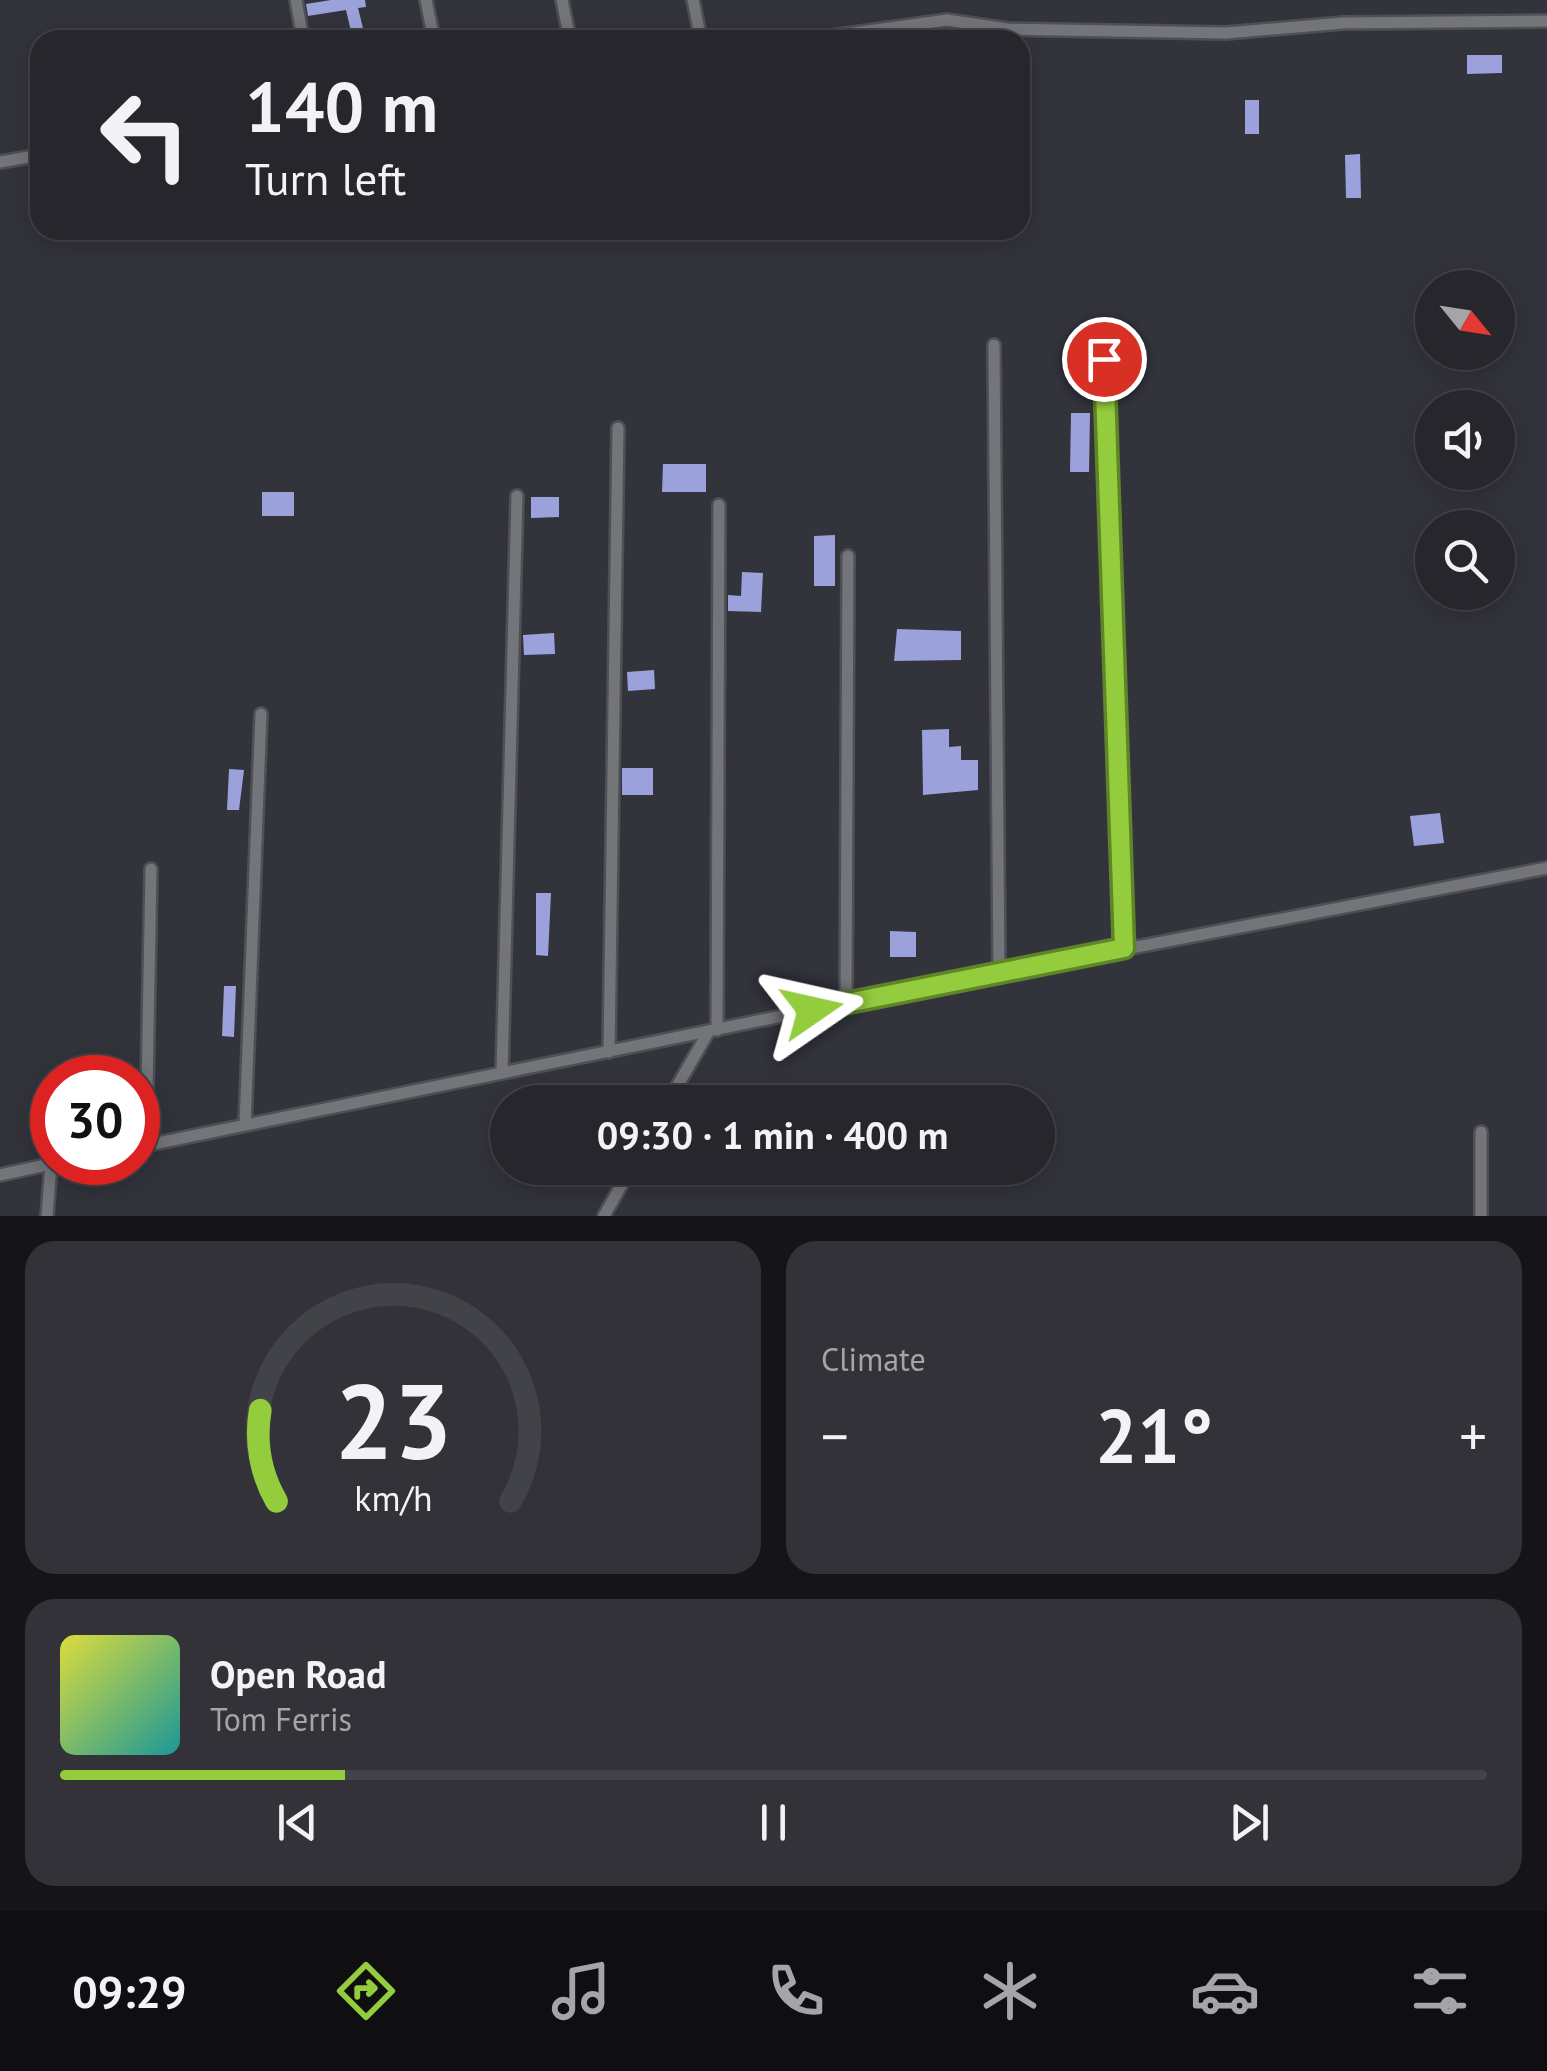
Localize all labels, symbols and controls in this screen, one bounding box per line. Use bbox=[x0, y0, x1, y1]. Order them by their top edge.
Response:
text: 140 m bbox=[245, 61, 438, 151]
icon: left bbox=[80, 70, 210, 200]
text: Turn left bbox=[245, 149, 406, 207]
north arrow bbox=[1415, 270, 1515, 370]
map controls bbox=[1415, 270, 1515, 610]
pin bbox=[1062, 317, 1147, 402]
icon: arrive bbox=[1077, 332, 1132, 387]
button: sound bbox=[1415, 390, 1515, 490]
button: search bbox=[1415, 510, 1515, 610]
position arrow bbox=[760, 958, 864, 1062]
speed limit sign: 30 bbox=[30, 1055, 160, 1185]
text: 09:30 · 1 min · 400 m bbox=[597, 1110, 948, 1159]
text: Climate bbox=[821, 1338, 926, 1380]
text: 23 bbox=[334, 1353, 452, 1488]
text: 21° bbox=[1095, 1387, 1213, 1484]
text: − bbox=[821, 1400, 849, 1471]
text: + bbox=[1459, 1400, 1487, 1471]
text: km/h bbox=[354, 1475, 432, 1521]
text: Open Road bbox=[210, 1649, 386, 1698]
text: Tom Ferris bbox=[210, 1698, 352, 1740]
icon: previous bbox=[270, 1795, 325, 1850]
icon: pause bbox=[746, 1795, 801, 1850]
icon: next bbox=[1222, 1795, 1277, 1850]
icon: directions bbox=[331, 1956, 401, 2026]
icon: music bbox=[546, 1956, 616, 2026]
icon: phone bbox=[761, 1956, 831, 2026]
icon: climate bbox=[975, 1956, 1045, 2026]
icon: car bbox=[1190, 1956, 1260, 2026]
icon: filters bbox=[1405, 1956, 1475, 2026]
text: 09:29 bbox=[72, 1962, 187, 2020]

